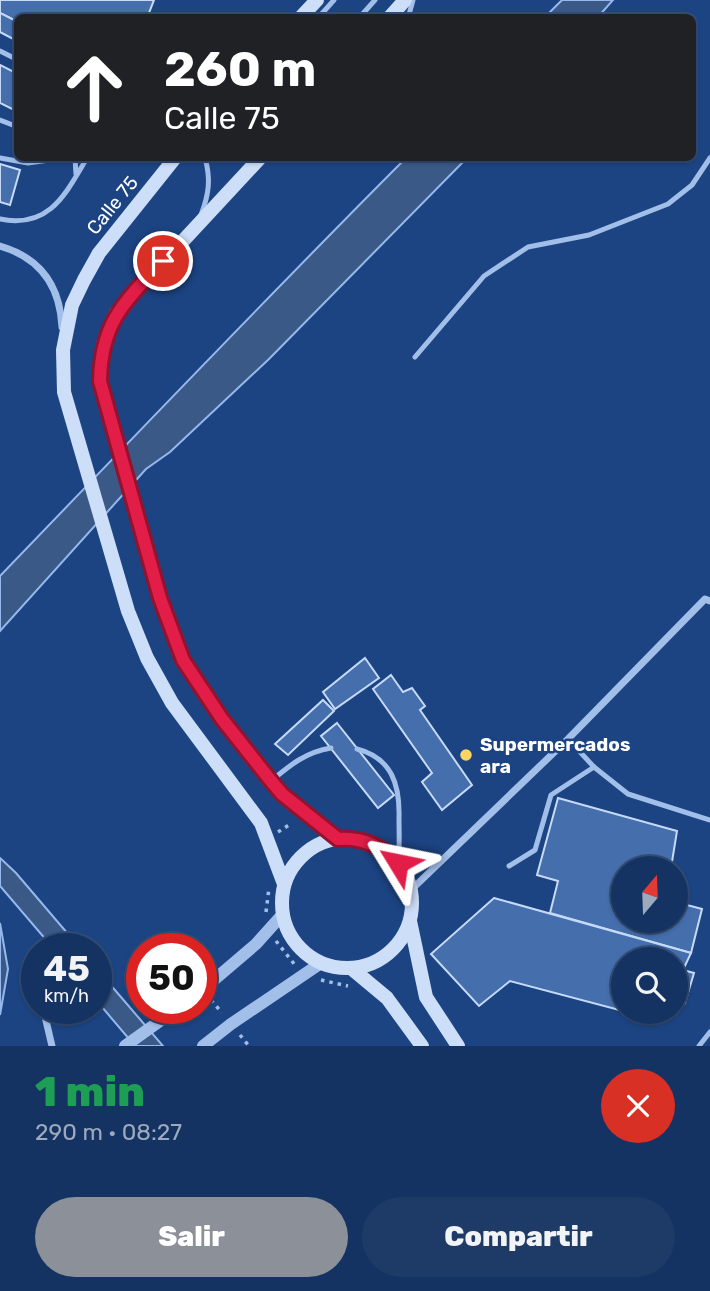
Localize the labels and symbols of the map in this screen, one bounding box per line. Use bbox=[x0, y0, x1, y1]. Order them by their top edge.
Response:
street label: Calle 75 bbox=[82, 171, 143, 239]
pin bbox=[133, 231, 193, 291]
place label: Supermercados ara bbox=[480, 733, 630, 778]
marker: Supermercados ara bbox=[458, 747, 474, 763]
position arrow bbox=[361, 826, 435, 900]
north arrow bbox=[611, 856, 688, 933]
speed limit sign: 50 bbox=[126, 933, 217, 1024]

